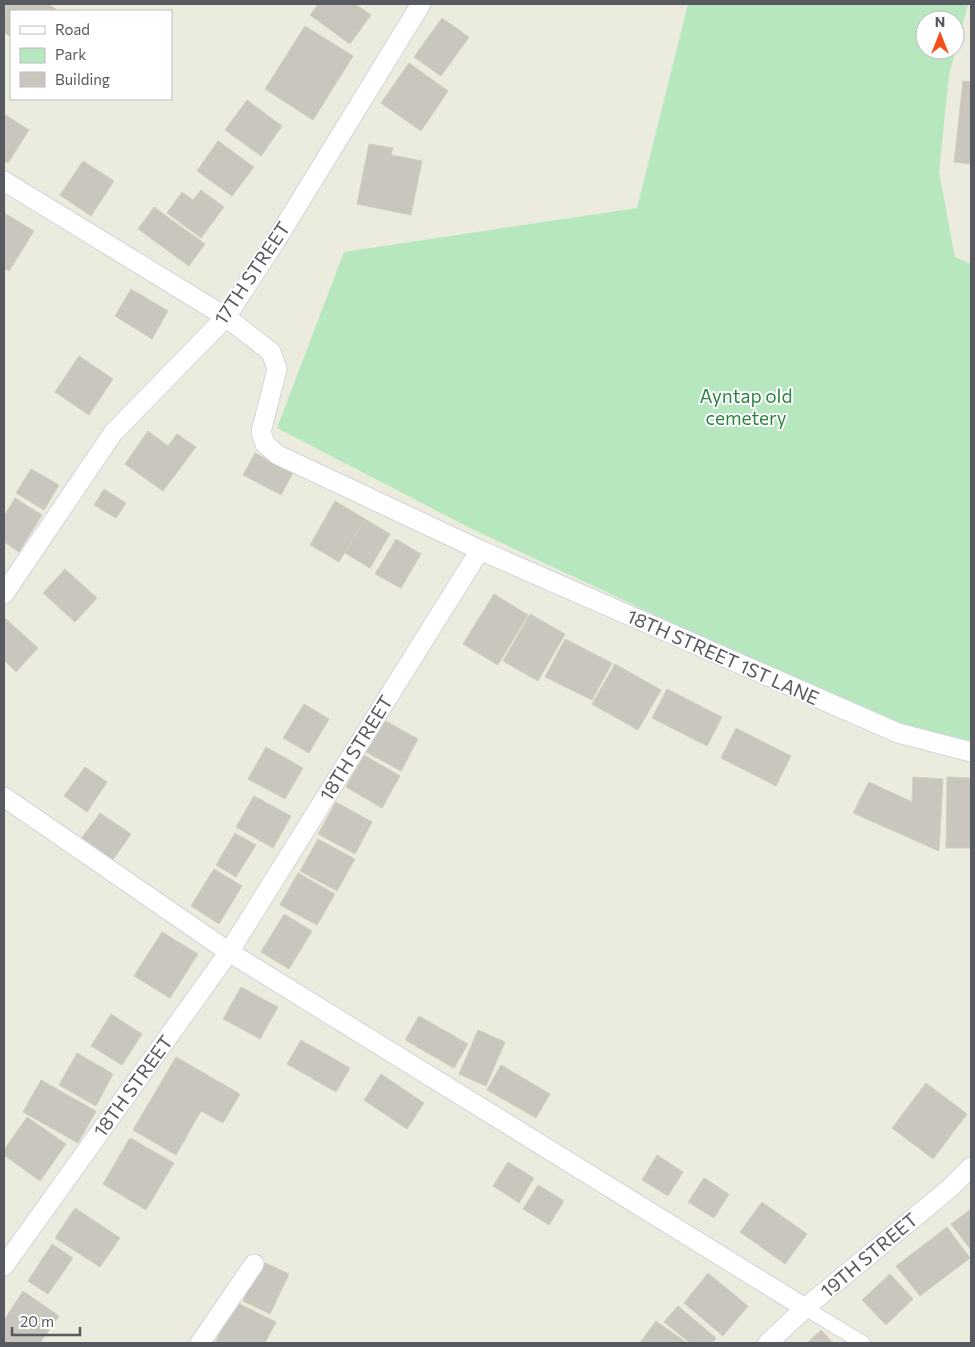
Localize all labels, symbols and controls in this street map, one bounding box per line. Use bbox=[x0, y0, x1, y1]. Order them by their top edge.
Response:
legend bbox=[10, 10, 172, 100]
north arrow bbox=[915, 10, 965, 60]
text: N bbox=[935, 13, 945, 30]
text: Road bbox=[55, 20, 90, 38]
text: Park bbox=[55, 45, 86, 63]
text: Building bbox=[55, 70, 110, 88]
street label: 17TH STREET bbox=[209, 217, 294, 328]
park label: Ayntap old cemetery bbox=[700, 384, 792, 429]
street label: 18TH STREET 1ST LANE bbox=[624, 604, 823, 709]
street label: 18TH STREET bbox=[314, 691, 397, 805]
street label: 18TH STREET bbox=[88, 1031, 177, 1141]
street label: 19TH STREET bbox=[815, 1207, 922, 1302]
scale bar bbox=[12, 1304, 80, 1336]
text: 20 m bbox=[20, 1312, 54, 1330]

